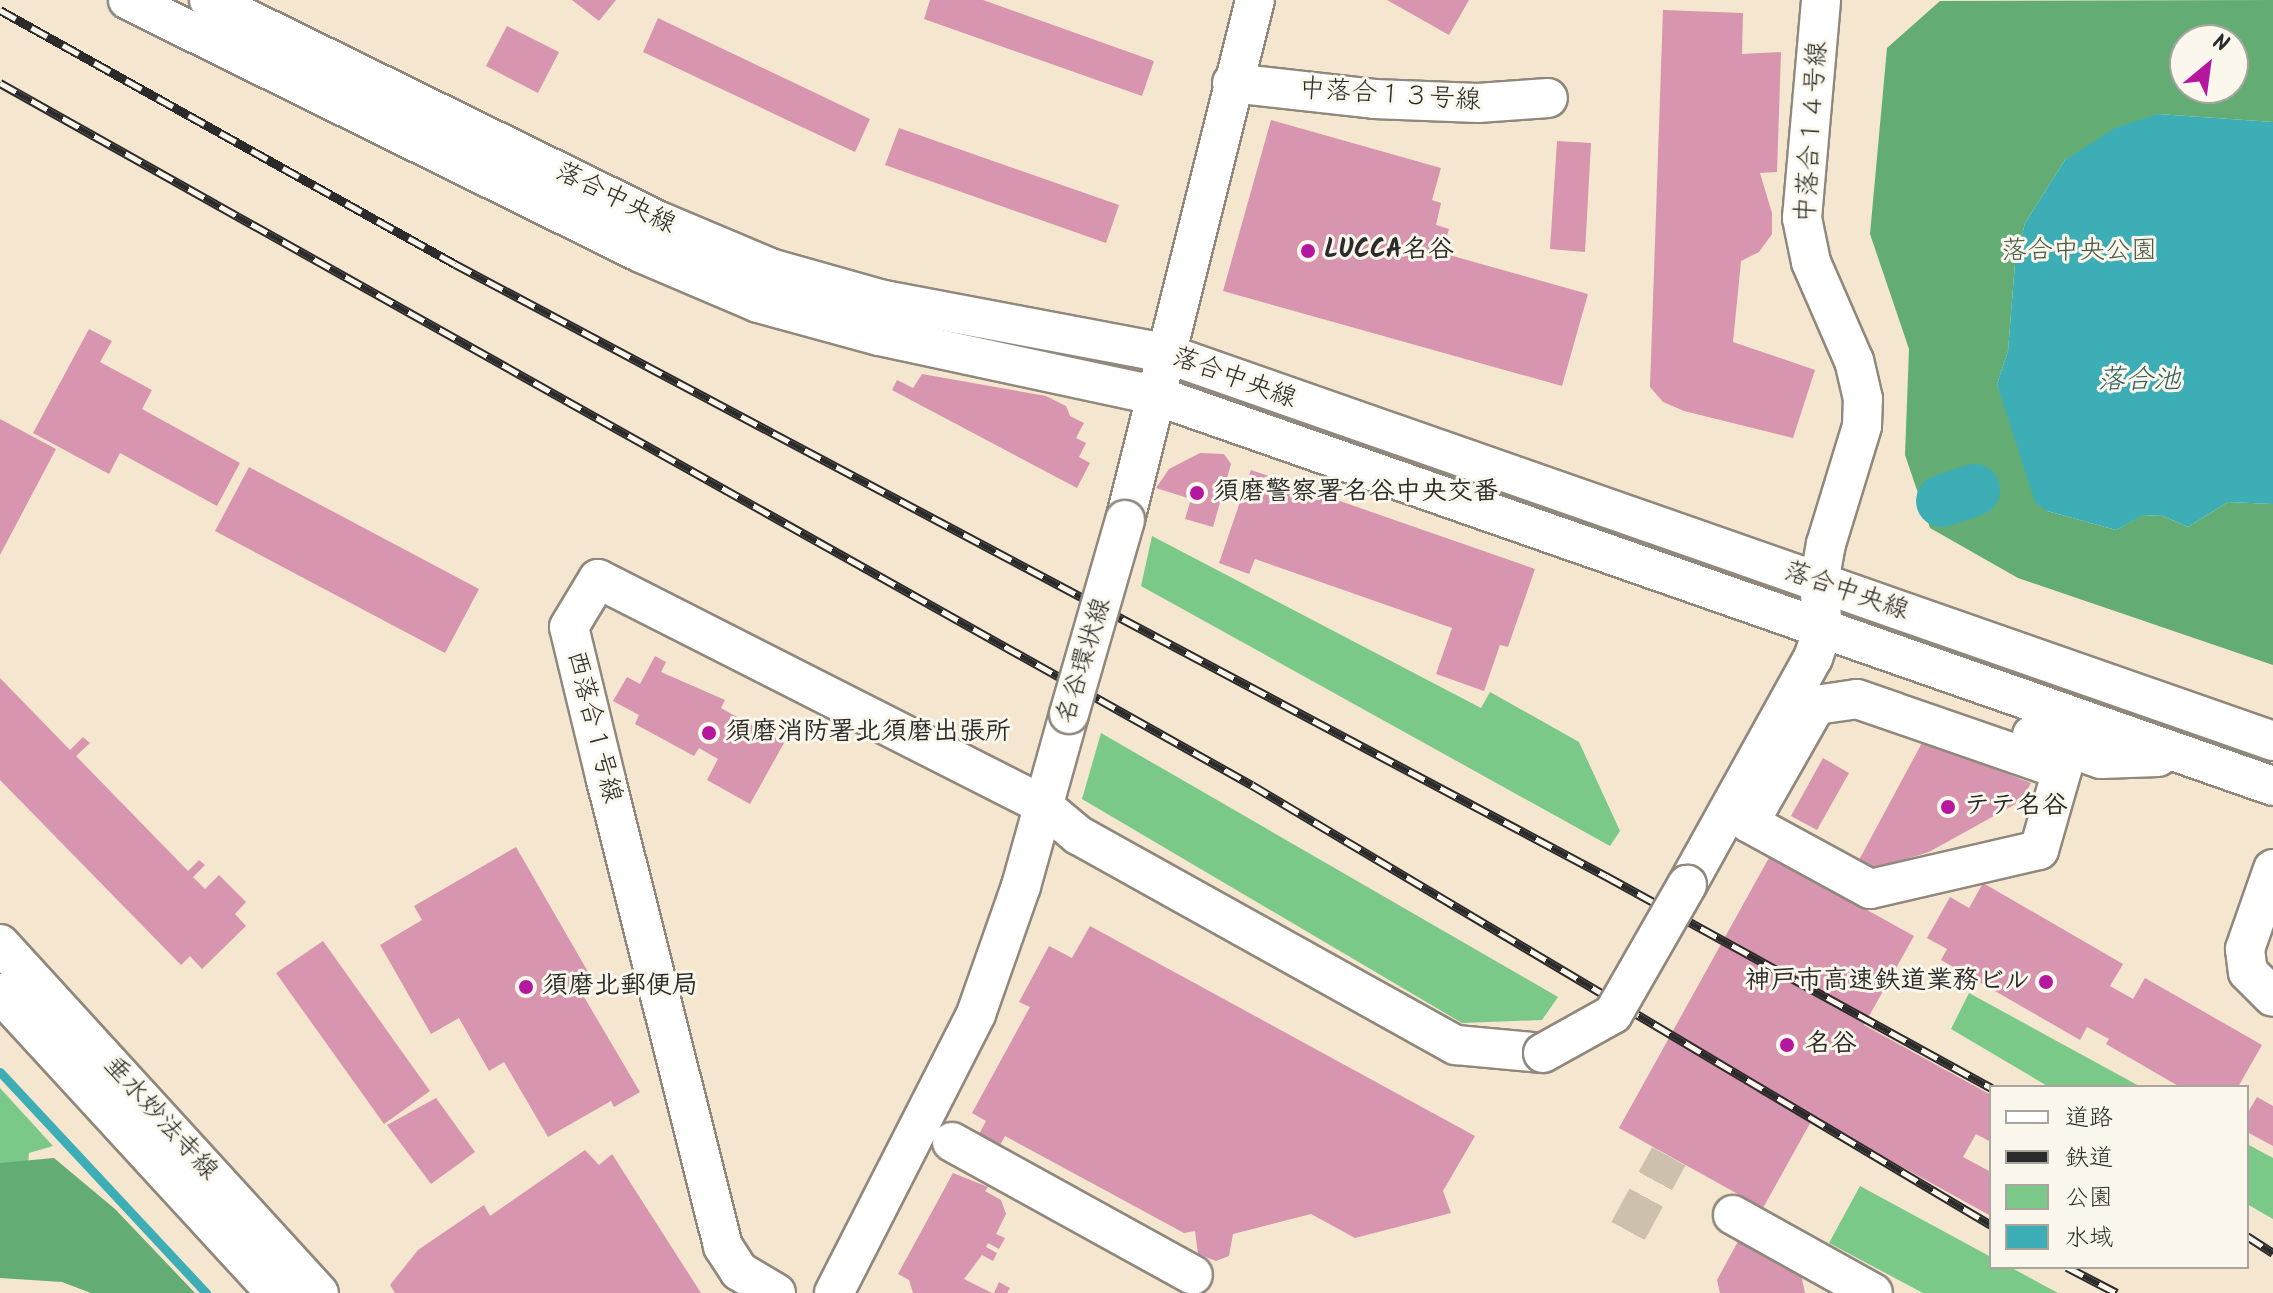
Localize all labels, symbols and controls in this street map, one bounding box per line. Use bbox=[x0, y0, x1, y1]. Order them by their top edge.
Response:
north arrow bbox=[2169, 24, 2249, 104]
text: N bbox=[2205, 26, 2234, 63]
street label: 中落合１４号線 bbox=[1791, 40, 1835, 224]
street label: 中落合１３号線 bbox=[1298, 74, 1482, 118]
street label: 落合中央線 bbox=[550, 156, 680, 242]
place label: LUCCA名谷 bbox=[1324, 235, 1454, 267]
park label: 落合中央公園 bbox=[2001, 236, 2157, 268]
marker: LUCCA名谷 bbox=[1299, 242, 1317, 260]
street label: 落合中央線 bbox=[1168, 342, 1300, 416]
water label: 落合池 bbox=[2097, 364, 2181, 398]
place label: 須磨警察署名谷中央交番 bbox=[1213, 477, 1499, 509]
marker: 須磨警察署名谷中央交番 bbox=[1188, 484, 1206, 502]
street label: 落合中央線 bbox=[1779, 556, 1913, 628]
street label: 名谷環状線 bbox=[1051, 594, 1119, 728]
street label: 西落合１号線 bbox=[559, 648, 627, 806]
place label: 須磨消防署北須磨出張所 bbox=[725, 717, 1011, 749]
marker: 須磨消防署北須磨出張所 bbox=[700, 724, 718, 742]
place label: テテ名谷 bbox=[1964, 791, 2068, 823]
marker: テテ名谷 bbox=[1939, 798, 1957, 816]
place label: 神戸市高速鉄道業務ビル bbox=[1744, 966, 2030, 998]
place label: 須磨北郵便局 bbox=[542, 971, 698, 1003]
marker: 神戸市高速鉄道業務ビル bbox=[2037, 973, 2055, 991]
marker: 須磨北郵便局 bbox=[517, 978, 535, 996]
place label: 名谷 bbox=[1805, 1029, 1857, 1061]
marker: 名谷 bbox=[1776, 1034, 1798, 1056]
street label: 垂水妙法寺線 bbox=[96, 1051, 224, 1187]
legend bbox=[1989, 1085, 2249, 1269]
text: 道路 bbox=[2065, 1099, 2113, 1138]
text: 鉄道 bbox=[2065, 1139, 2113, 1178]
text: 公園 bbox=[2065, 1179, 2113, 1218]
text: 水域 bbox=[2065, 1219, 2113, 1258]

